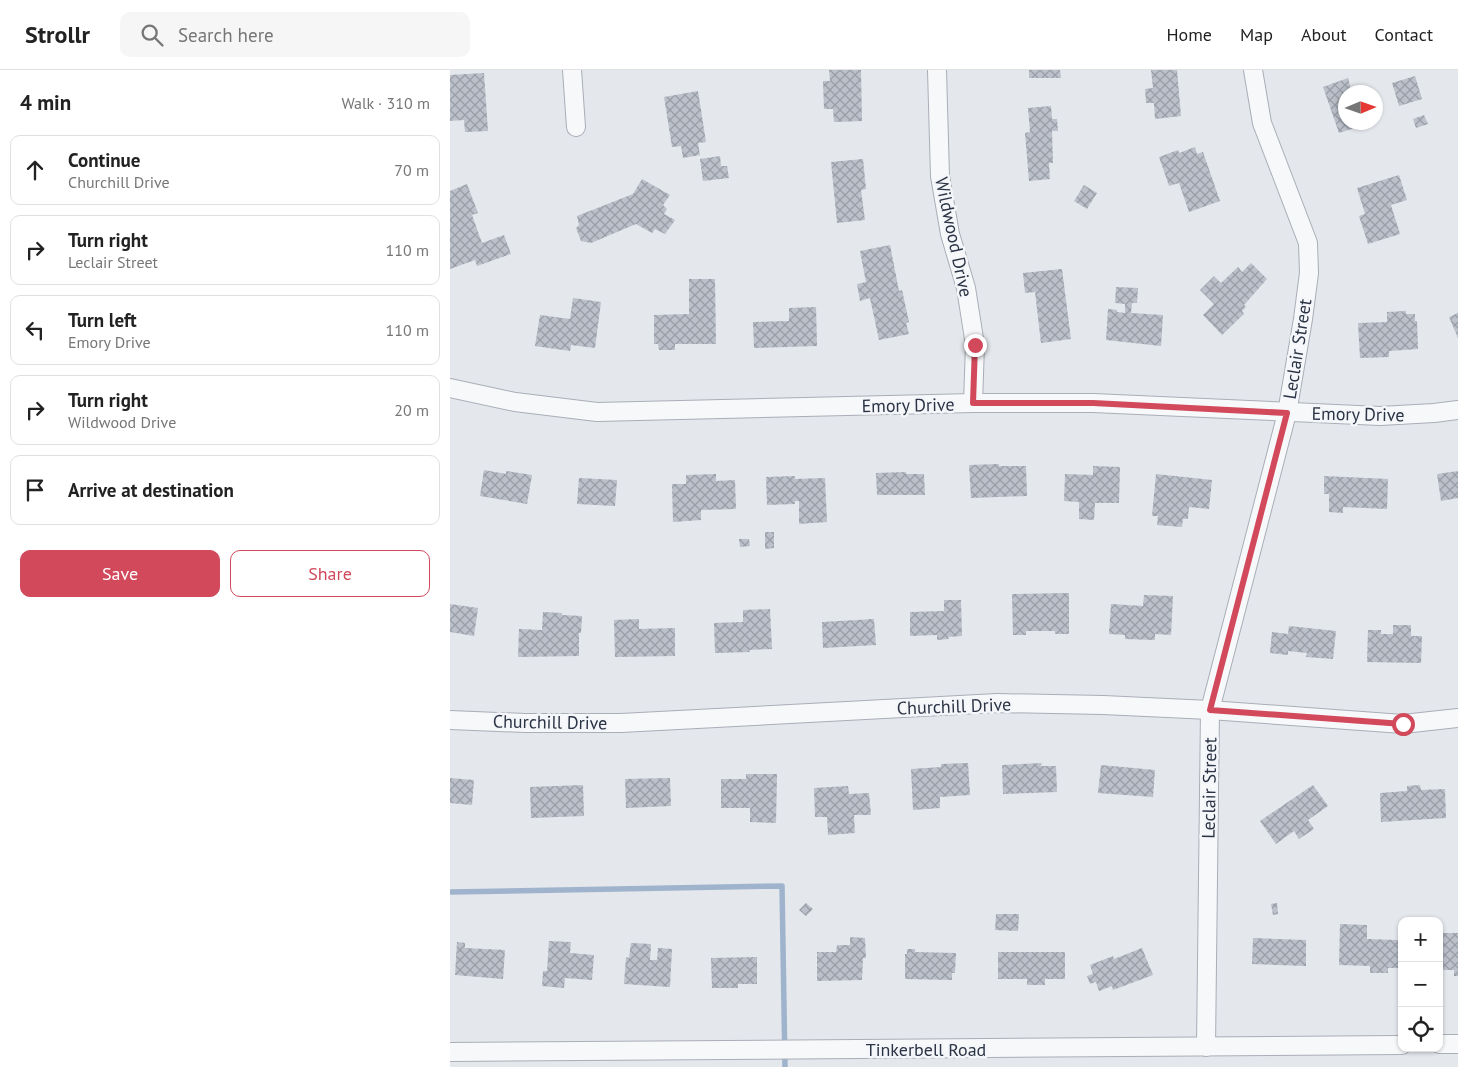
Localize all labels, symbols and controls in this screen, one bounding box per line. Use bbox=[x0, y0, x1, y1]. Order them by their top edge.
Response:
search box bbox=[120, 12, 470, 57]
text: Strollr bbox=[25, 19, 90, 50]
icon: search bbox=[138, 21, 166, 49]
text: Search here bbox=[178, 23, 274, 47]
text: Home bbox=[1166, 23, 1212, 46]
text: Map bbox=[1240, 23, 1273, 46]
text: About bbox=[1301, 23, 1347, 46]
text: Contact bbox=[1375, 23, 1433, 46]
north arrow bbox=[1338, 85, 1383, 130]
text: 4 min bbox=[20, 89, 71, 116]
text: Walk · 310 m bbox=[341, 93, 430, 113]
text: Continue bbox=[68, 148, 140, 172]
icon: ahead bbox=[21, 156, 49, 184]
text: 70 m bbox=[394, 160, 429, 180]
text: Churchill Drive bbox=[68, 172, 170, 192]
street label: Wildwood Drive bbox=[930, 175, 978, 299]
text: Turn right bbox=[68, 228, 148, 252]
icon: right bbox=[21, 236, 49, 264]
text: 110 m bbox=[386, 240, 429, 260]
text: Leclair Street bbox=[68, 252, 158, 272]
street label: Leclair Street bbox=[1278, 297, 1316, 401]
text: Turn left bbox=[68, 308, 137, 332]
icon: left bbox=[21, 316, 49, 344]
text: 110 m bbox=[386, 320, 429, 340]
text: Emory Drive bbox=[68, 332, 151, 352]
route end bbox=[964, 334, 987, 357]
text: Turn right bbox=[68, 388, 148, 412]
street label: Emory Drive bbox=[861, 393, 955, 417]
icon: right bbox=[21, 396, 49, 424]
text: 20 m bbox=[394, 400, 429, 420]
street label: Emory Drive bbox=[1311, 402, 1405, 426]
text: Wildwood Drive bbox=[68, 412, 176, 432]
icon: arrive bbox=[21, 476, 49, 504]
text: Arrive at destination bbox=[68, 478, 234, 502]
button: Save bbox=[20, 550, 220, 597]
button: Share bbox=[230, 550, 430, 597]
street label: Churchill Drive bbox=[896, 693, 1012, 719]
street label: Churchill Drive bbox=[493, 710, 607, 734]
route start bbox=[1392, 713, 1415, 736]
street label: Leclair Street bbox=[1197, 737, 1221, 839]
map controls bbox=[1398, 917, 1443, 1052]
button: + bbox=[1398, 917, 1443, 962]
button: − bbox=[1398, 962, 1443, 1007]
button: locate bbox=[1398, 1007, 1443, 1052]
street label: Tinkerbell Road bbox=[866, 1038, 986, 1061]

